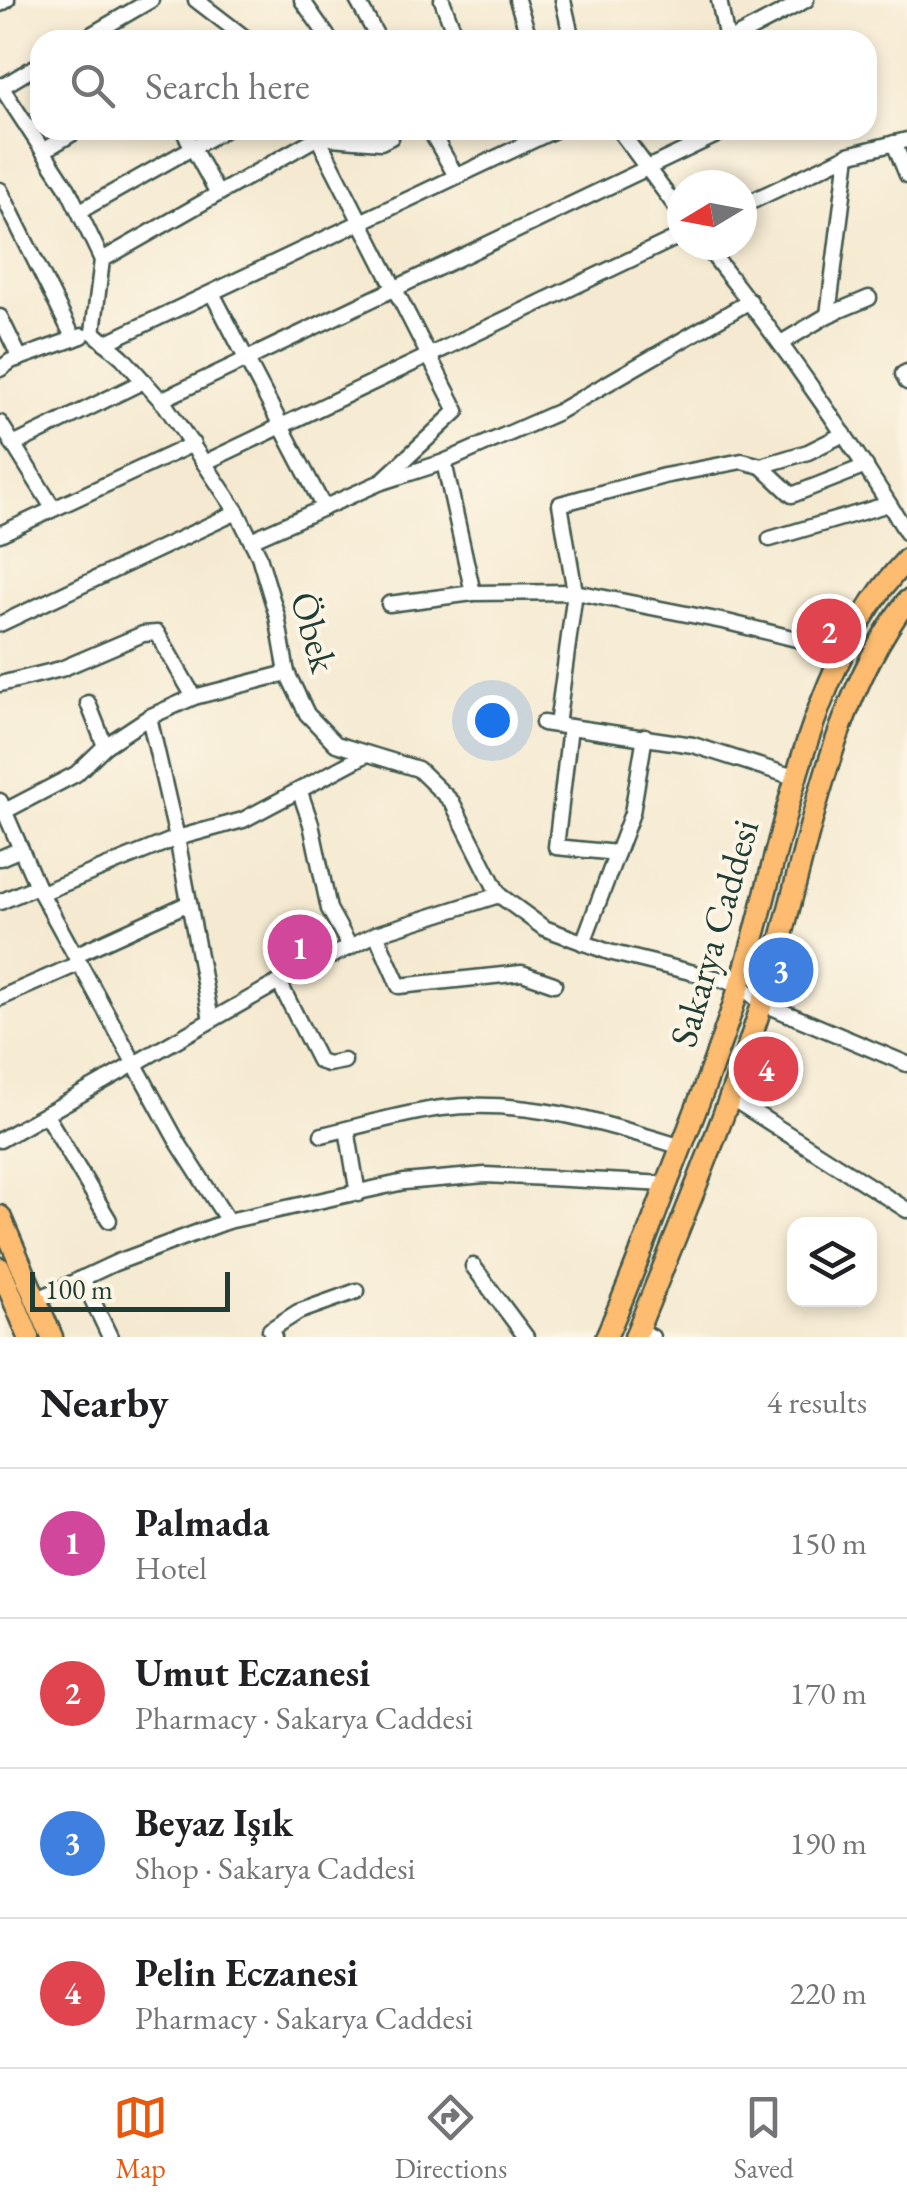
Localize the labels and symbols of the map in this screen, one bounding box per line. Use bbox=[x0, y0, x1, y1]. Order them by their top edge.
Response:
north arrow bbox=[667, 170, 757, 260]
street label: Öbek bbox=[280, 586, 350, 679]
pin: 2 bbox=[796, 594, 862, 668]
your location bbox=[467, 695, 518, 746]
street label: Sakarya Caddesi bbox=[658, 813, 769, 1052]
pin: 1 bbox=[268, 910, 332, 984]
pin: 3 bbox=[748, 932, 814, 1008]
pin: 4 bbox=[734, 1032, 798, 1106]
scale bar bbox=[30, 1267, 230, 1312]

